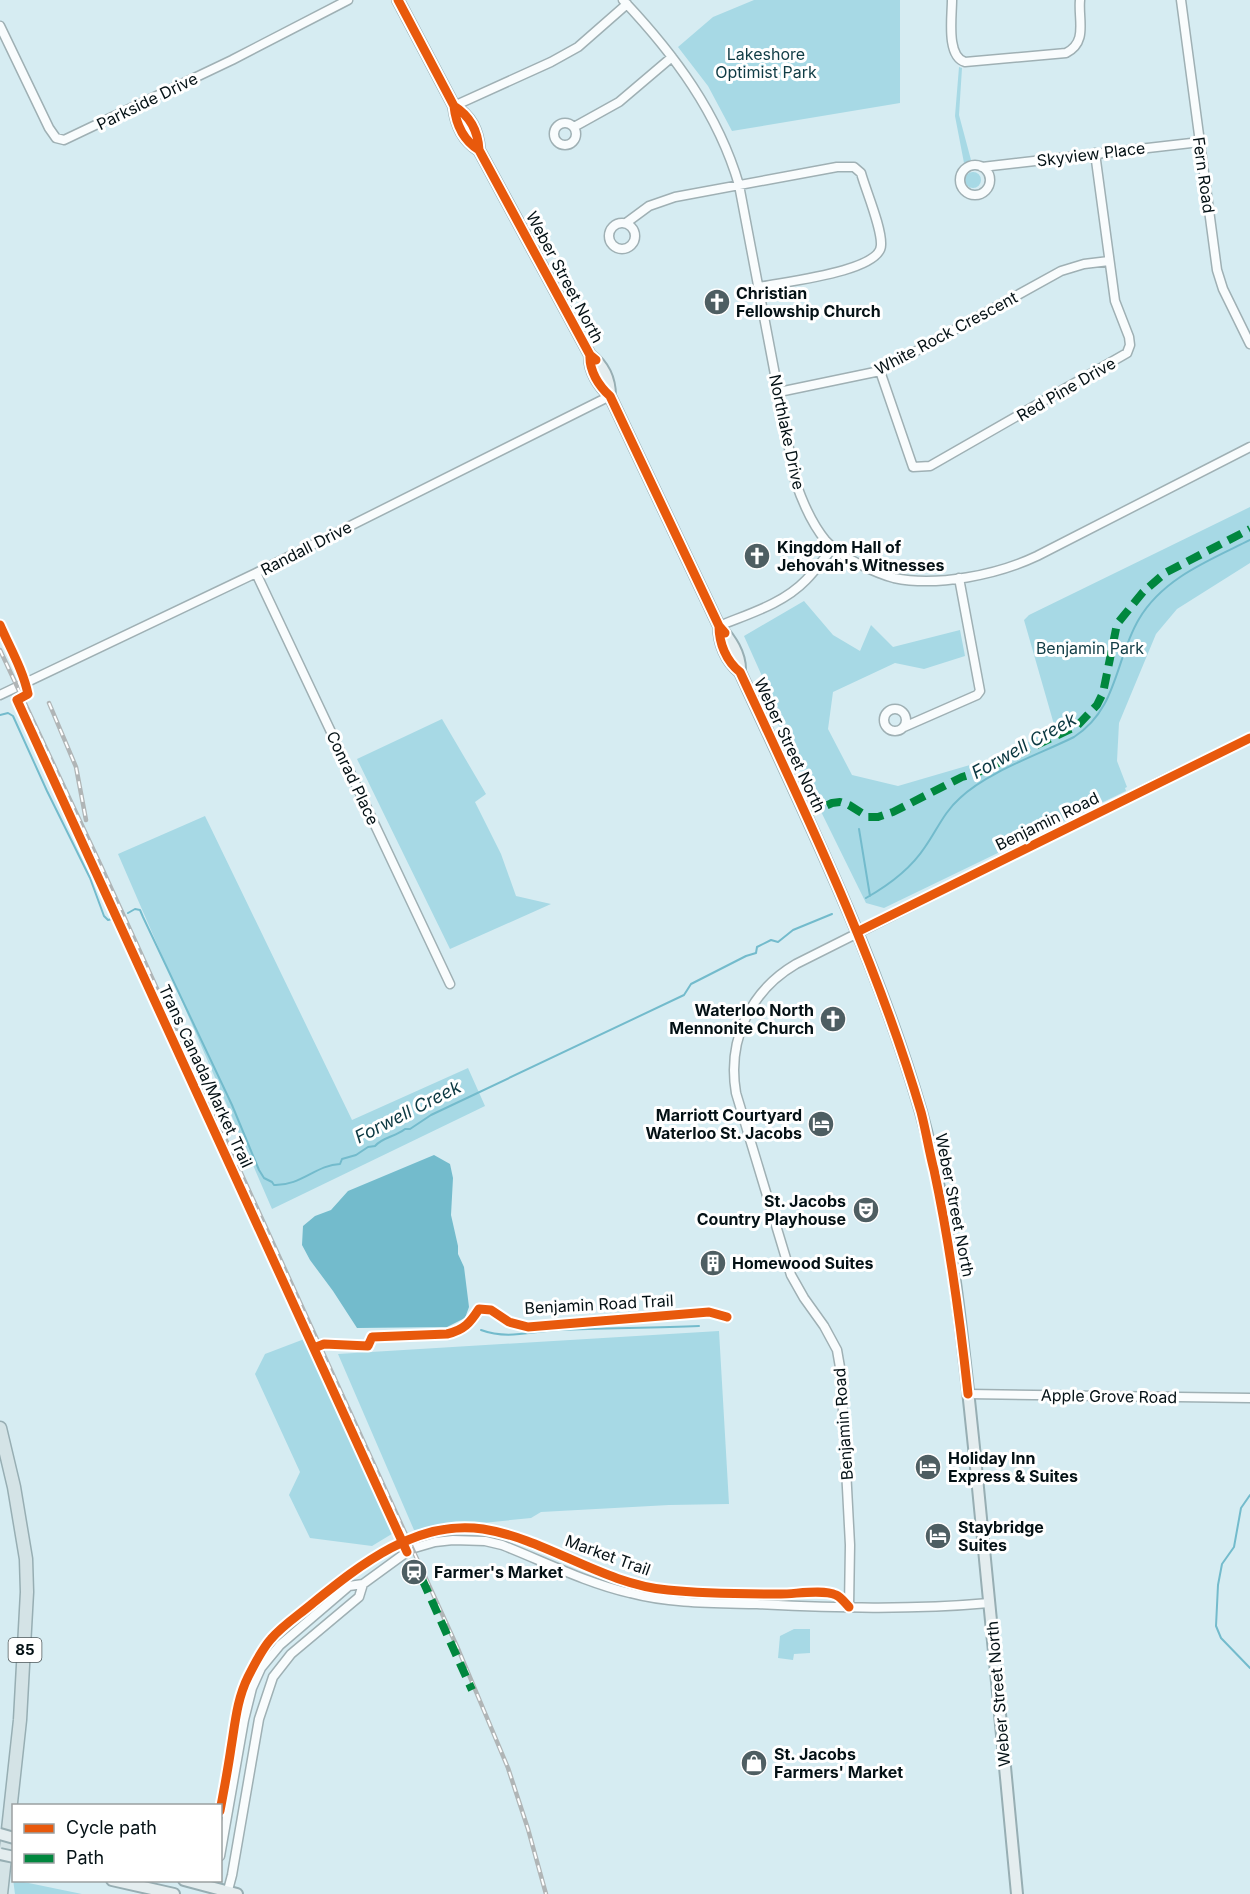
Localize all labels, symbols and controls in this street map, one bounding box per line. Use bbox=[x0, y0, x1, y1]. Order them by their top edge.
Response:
park label: Lakeshore Optimist Park bbox=[715, 44, 817, 82]
street label: Parkside Drive bbox=[93, 68, 201, 134]
street label: Fern Road bbox=[1189, 135, 1219, 215]
street label: Skyview Place bbox=[1036, 137, 1146, 171]
street label: Weber Street North bbox=[522, 208, 608, 346]
place label: Christian Fellowship Church bbox=[736, 283, 881, 321]
church icon: Christian Fellowship Church bbox=[702, 287, 732, 317]
street label: White Rock Crescent bbox=[871, 287, 1021, 379]
street label: Red Pine Drive bbox=[1013, 353, 1119, 425]
street label: Northlake Drive bbox=[765, 372, 809, 492]
street label: Randall Drive bbox=[257, 517, 355, 579]
place label: Kingdom Hall of Jehovah's Witnesses bbox=[777, 537, 945, 575]
church icon: Kingdom Hall of Jehovah's Witnesses bbox=[742, 541, 772, 571]
park label: Benjamin Park bbox=[1036, 638, 1144, 658]
street label: Weber Street North bbox=[750, 675, 830, 815]
water label: Forwell Creek bbox=[968, 708, 1081, 783]
street label: Conrad Place bbox=[322, 728, 384, 828]
street label: Benjamin Road bbox=[992, 787, 1102, 855]
street label: Trans Canada/Market Trail bbox=[155, 981, 257, 1171]
place label: Waterloo North Mennonite Church bbox=[669, 1000, 814, 1038]
church icon: Waterloo North Mennonite Church bbox=[818, 1004, 848, 1034]
water label: Forwell Creek bbox=[351, 1075, 465, 1147]
place label: Marriott Courtyard Waterloo St. Jacobs bbox=[645, 1105, 802, 1143]
hotel icon: Marriott Courtyard Waterloo St. Jacobs bbox=[806, 1109, 836, 1139]
street label: Weber Street North bbox=[931, 1131, 979, 1279]
place label: St. Jacobs Country Playhouse bbox=[697, 1191, 846, 1229]
theatre icon: St. Jacobs Country Playhouse bbox=[851, 1195, 881, 1225]
building icon: Homewood Suites bbox=[698, 1248, 728, 1278]
place label: Homewood Suites bbox=[732, 1253, 874, 1273]
street label: Benjamin Road Trail bbox=[524, 1290, 674, 1318]
street label: Benjamin Road bbox=[829, 1367, 857, 1481]
street label: Apple Grove Road bbox=[1041, 1385, 1177, 1407]
place label: Holiday Inn Express & Suites bbox=[948, 1448, 1078, 1486]
hotel icon: Holiday Inn Express & Suites bbox=[913, 1452, 943, 1482]
place label: Staybridge Suites bbox=[958, 1517, 1044, 1555]
hotel icon: Staybridge Suites bbox=[923, 1521, 953, 1551]
street label: Market Trail bbox=[563, 1530, 653, 1580]
station icon: Farmer's Market bbox=[399, 1557, 429, 1587]
place label: Farmer's Market bbox=[434, 1562, 563, 1582]
street label: Weber Street North bbox=[982, 1620, 1014, 1768]
road number: 85 bbox=[9, 1638, 42, 1662]
place label: St. Jacobs Farmers' Market bbox=[774, 1744, 903, 1782]
shop icon: St. Jacobs Farmers' Market bbox=[739, 1748, 769, 1778]
legend bbox=[12, 1804, 222, 1882]
text: Cycle path bbox=[66, 1817, 157, 1838]
text: Path bbox=[66, 1847, 104, 1868]

